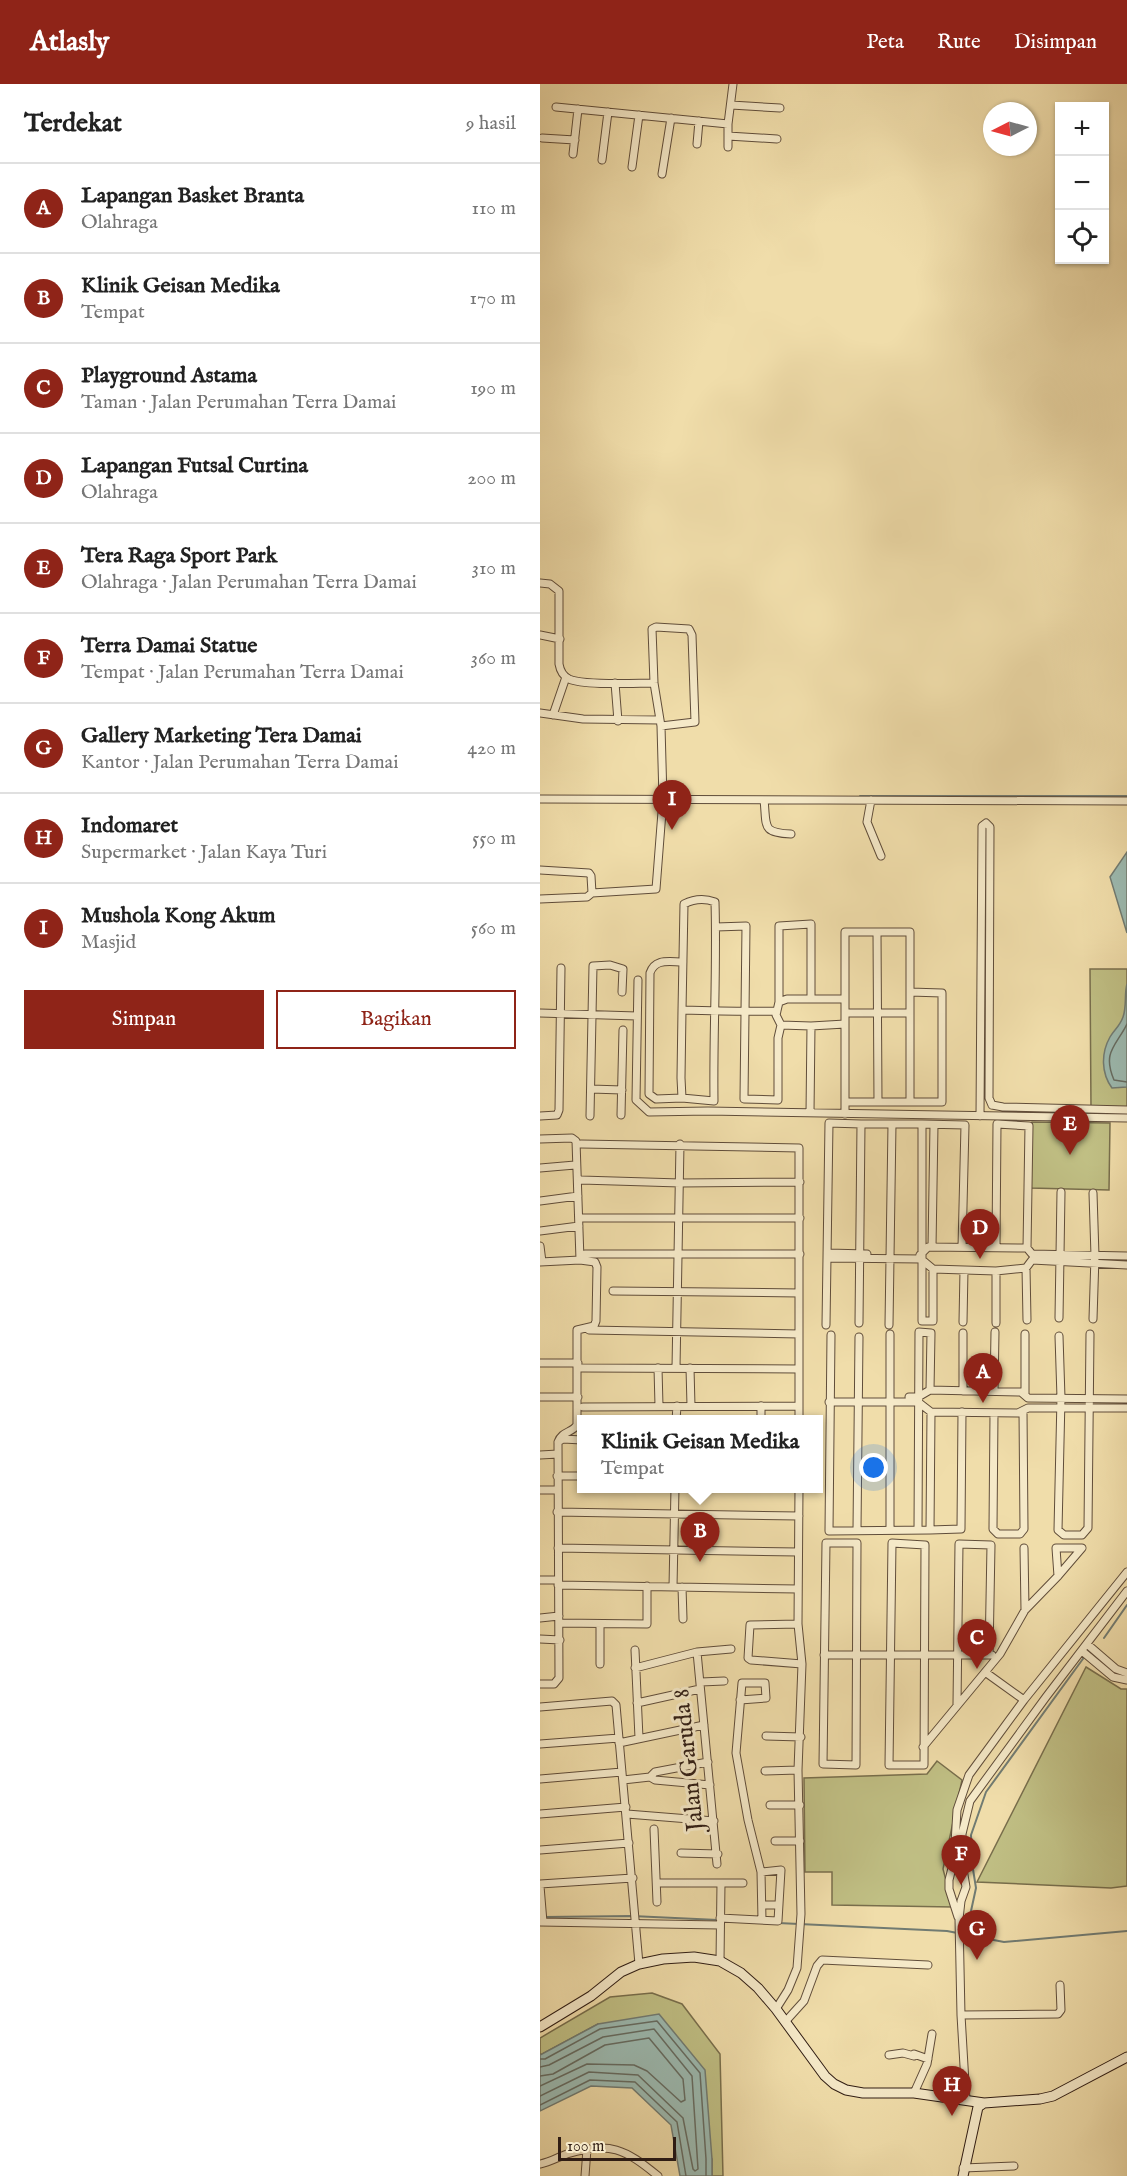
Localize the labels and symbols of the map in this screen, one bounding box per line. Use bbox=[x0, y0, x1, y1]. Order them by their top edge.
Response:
north arrow bbox=[983, 102, 1037, 156]
pin: I bbox=[652, 780, 692, 830]
pin: E bbox=[1050, 1106, 1090, 1155]
pin: D bbox=[960, 1210, 1000, 1259]
pin: A bbox=[964, 1354, 1002, 1403]
your location bbox=[859, 1453, 888, 1482]
pin: B bbox=[680, 1512, 720, 1562]
pin: C bbox=[958, 1620, 996, 1669]
street label: Jalan Garuda 8 bbox=[666, 1687, 712, 1836]
pin: F bbox=[942, 1836, 980, 1885]
pin: G bbox=[958, 1910, 996, 1960]
pin: H bbox=[932, 2066, 972, 2116]
scale bar bbox=[558, 2134, 676, 2162]

